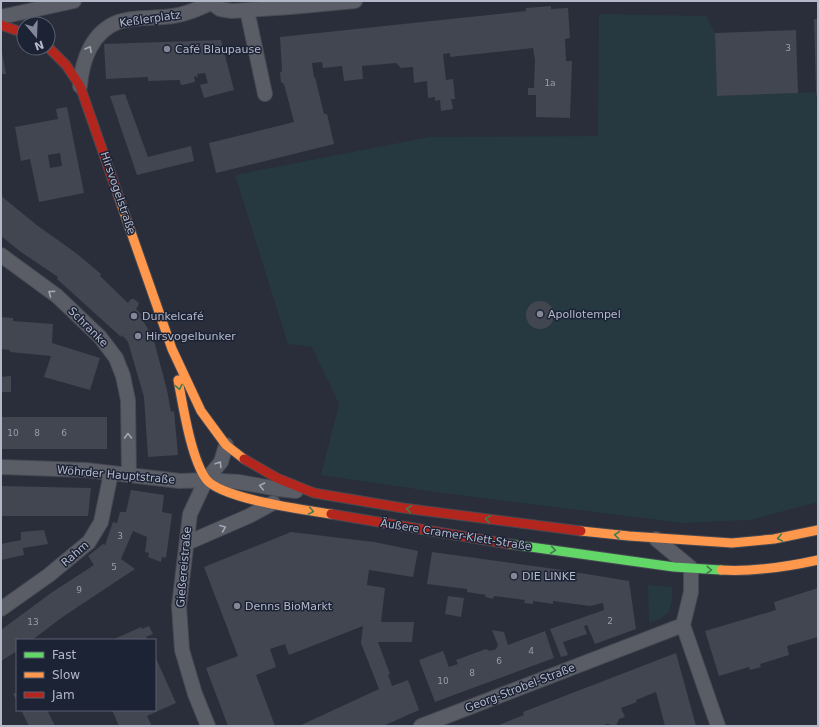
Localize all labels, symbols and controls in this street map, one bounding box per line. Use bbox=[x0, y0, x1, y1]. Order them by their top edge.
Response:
street label: Keßlerplatz bbox=[119, 8, 182, 30]
north arrow bbox=[16, 16, 56, 56]
text: N bbox=[33, 37, 46, 53]
place label: Café Blaupause bbox=[175, 43, 261, 56]
house number: 3 bbox=[785, 43, 791, 53]
marker: Café Blaupause bbox=[162, 44, 172, 54]
one-way arrow bbox=[85, 46, 92, 53]
house number: 1a bbox=[544, 78, 556, 88]
street label: Hirsvogelstraße bbox=[98, 150, 138, 236]
one-way arrow bbox=[49, 290, 56, 297]
street label: Schranke bbox=[65, 304, 111, 350]
place label: Apollotempel bbox=[548, 308, 621, 321]
marker: Apollotempel bbox=[535, 309, 545, 319]
place label: Dunkelcafé bbox=[142, 310, 204, 323]
marker: Dunkelcafé bbox=[129, 311, 139, 321]
place label: Hirsvogelbunker bbox=[146, 330, 236, 343]
marker: Hirsvogelbunker bbox=[133, 331, 143, 341]
one-way arrow bbox=[174, 384, 183, 390]
house number: 10 bbox=[7, 428, 19, 438]
house number: 8 bbox=[34, 428, 40, 438]
house number: 6 bbox=[61, 428, 67, 438]
one-way arrow bbox=[124, 433, 132, 439]
one-way arrow bbox=[214, 461, 222, 468]
street label: Wöhrder Hauptstraße bbox=[56, 463, 176, 487]
one-way arrow bbox=[259, 482, 265, 490]
one-way arrow bbox=[406, 505, 412, 514]
one-way arrow bbox=[308, 506, 314, 514]
one-way arrow bbox=[485, 515, 491, 524]
street label: Äußere Cramer-Klett-Straße bbox=[380, 517, 533, 553]
one-way arrow bbox=[218, 525, 226, 533]
street label: Gießereistraße bbox=[174, 526, 194, 608]
house number: 3 bbox=[117, 531, 123, 541]
one-way arrow bbox=[614, 531, 620, 540]
one-way arrow bbox=[777, 533, 783, 542]
street label: Rahm bbox=[59, 539, 91, 569]
one-way arrow bbox=[550, 546, 556, 555]
house number: 5 bbox=[111, 562, 117, 572]
one-way arrow bbox=[706, 565, 713, 574]
place label: DIE LINKE bbox=[522, 570, 576, 583]
marker: DIE LINKE bbox=[509, 571, 519, 581]
house number: 9 bbox=[76, 585, 82, 595]
place label: Denns BioMarkt bbox=[245, 600, 333, 613]
marker: Denns BioMarkt bbox=[232, 601, 242, 611]
house number: 2 bbox=[607, 616, 613, 626]
house number: 13 bbox=[27, 617, 39, 627]
legend bbox=[16, 639, 156, 711]
house number: 4 bbox=[528, 646, 534, 656]
text: Fast bbox=[52, 648, 76, 662]
house number: 6 bbox=[496, 656, 502, 666]
street label: Georg-Strobel-Straße bbox=[463, 661, 577, 715]
text: Slow bbox=[52, 668, 80, 682]
house number: 8 bbox=[469, 668, 475, 678]
house number: 10 bbox=[437, 676, 449, 686]
text: Jam bbox=[51, 688, 75, 702]

